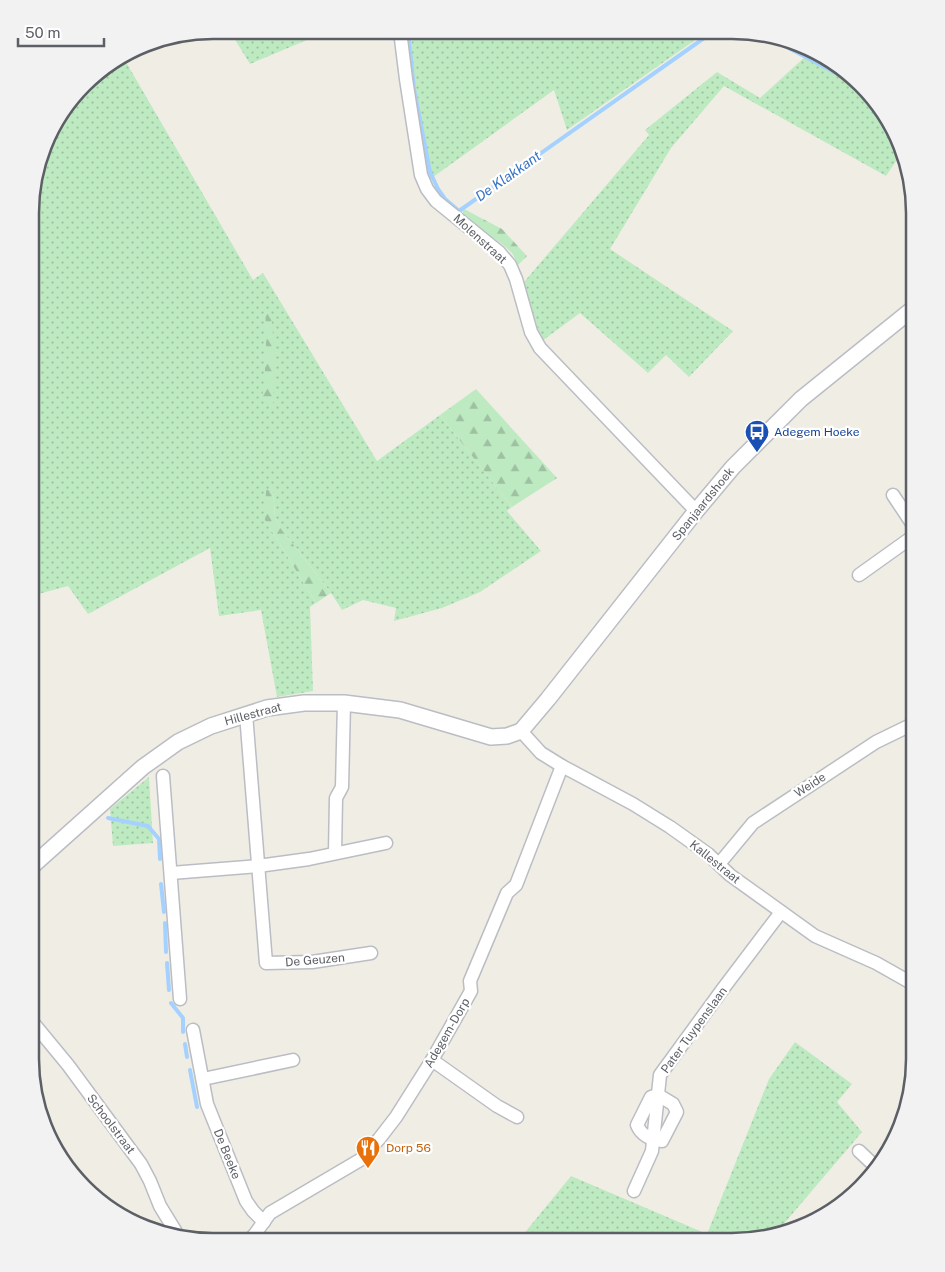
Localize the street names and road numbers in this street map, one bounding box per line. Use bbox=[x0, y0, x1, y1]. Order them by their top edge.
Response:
street label: Molenstraat bbox=[450, 211, 510, 267]
street label: Spanjaardshoek bbox=[669, 464, 737, 543]
street label: Hillestraat bbox=[223, 700, 283, 728]
street label: Weide bbox=[792, 770, 828, 800]
street label: Kallestraat bbox=[687, 837, 743, 887]
street label: De Geuzen bbox=[285, 950, 346, 970]
street label: Pater Tuypenslaan bbox=[658, 984, 730, 1076]
street label: Adegem-Dorp bbox=[421, 996, 473, 1070]
street label: Schoolstraat bbox=[84, 1091, 138, 1157]
street label: De Beeke bbox=[211, 1127, 243, 1181]

